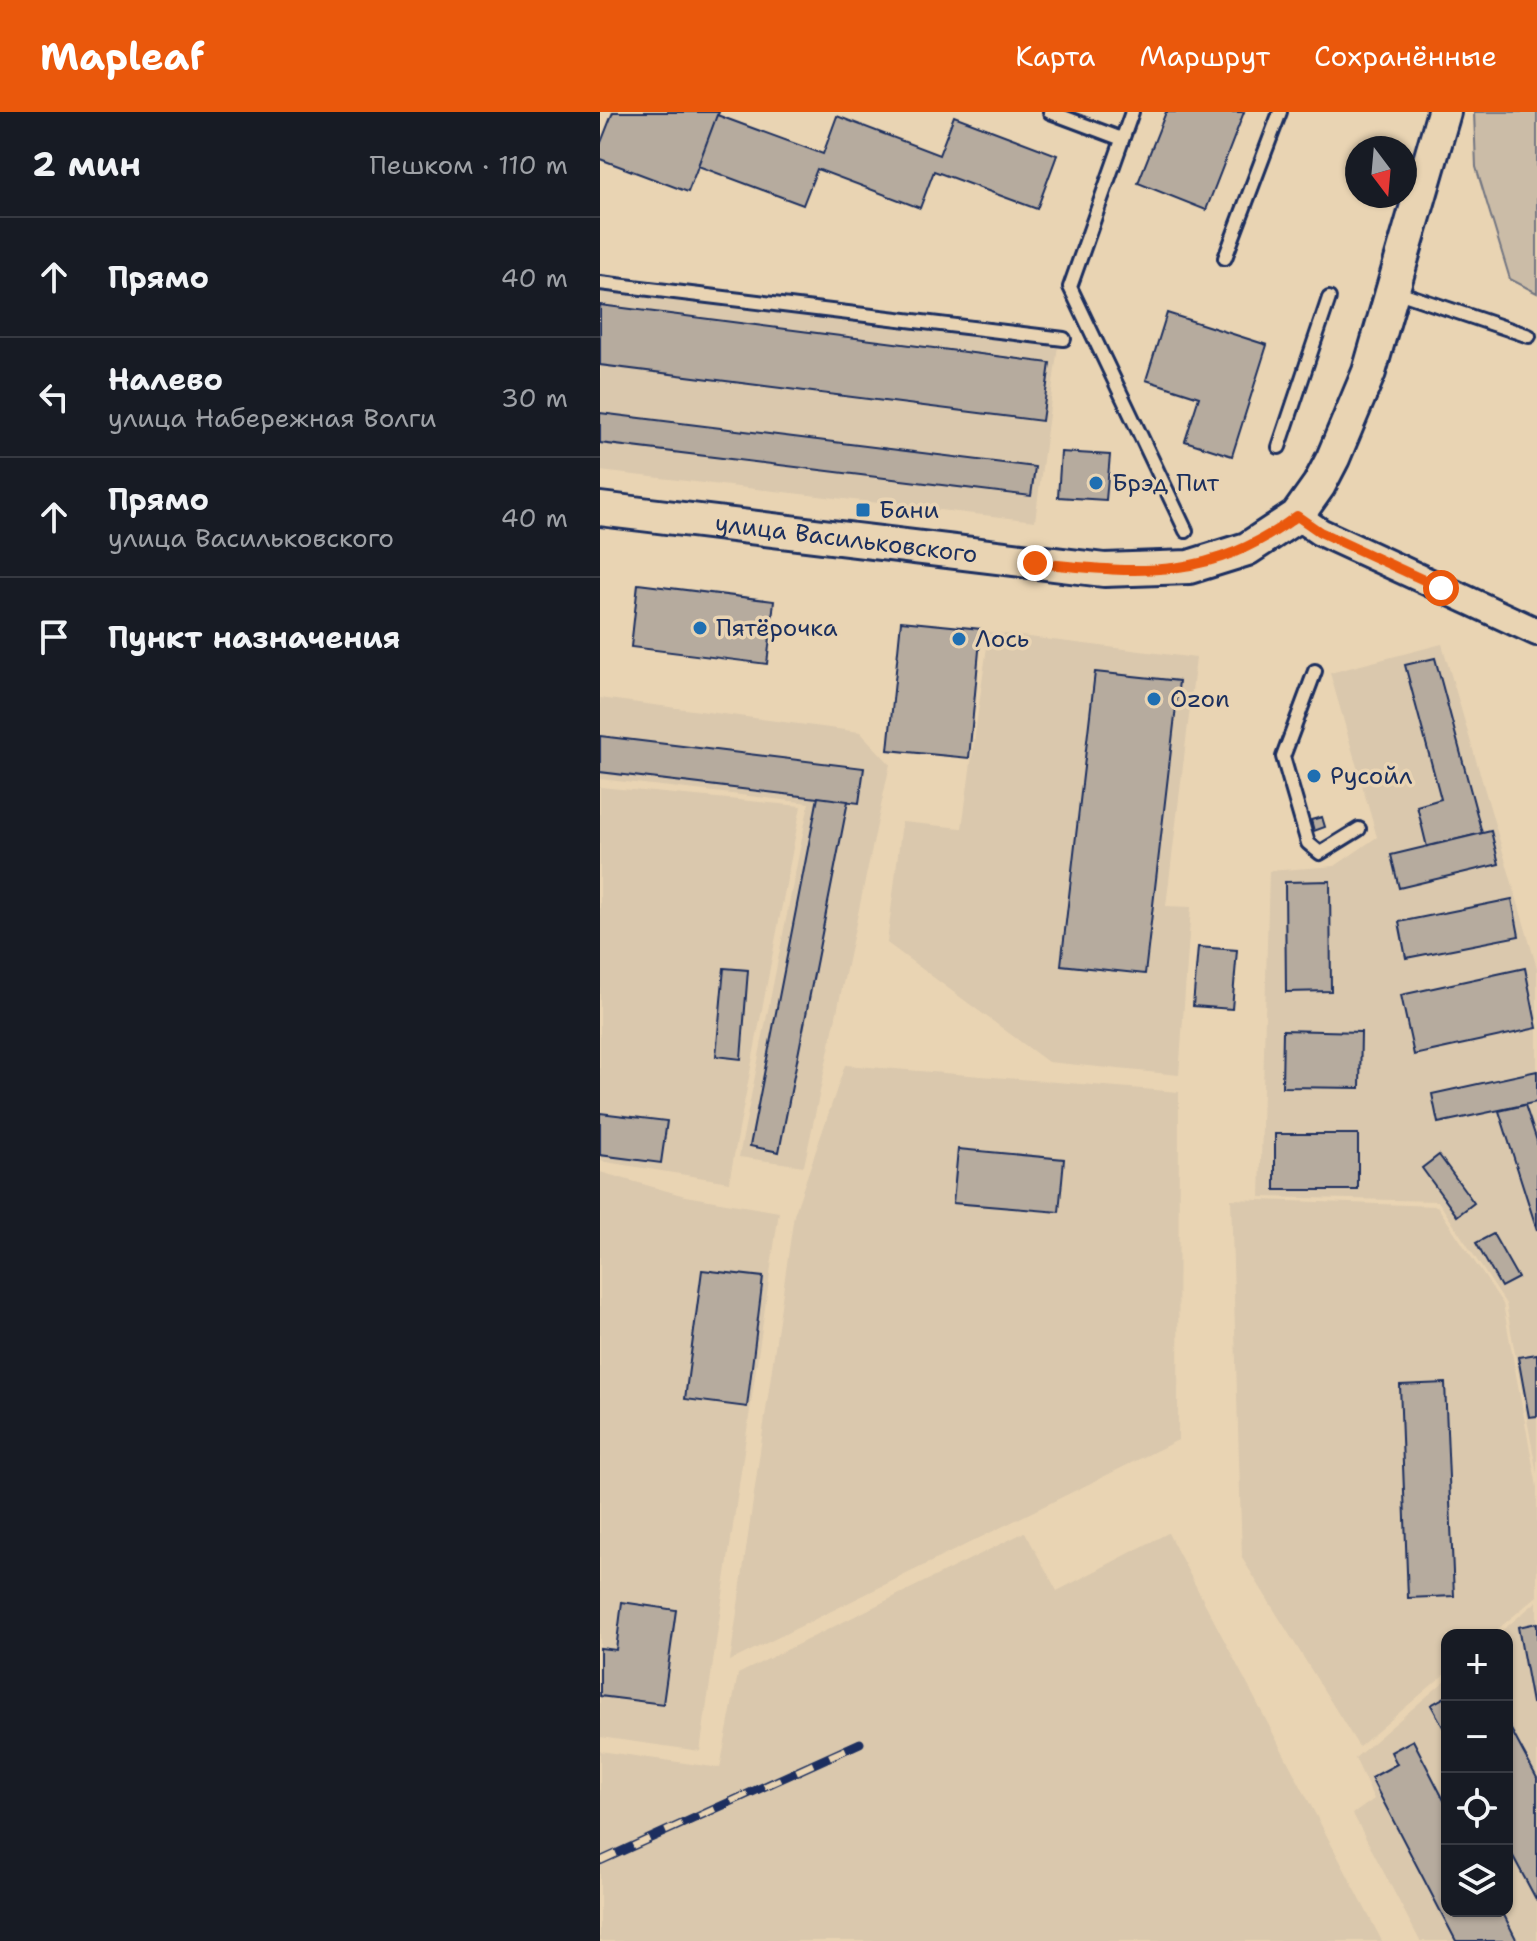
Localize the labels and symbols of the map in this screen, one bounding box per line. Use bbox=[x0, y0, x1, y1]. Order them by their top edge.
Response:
north arrow bbox=[1345, 136, 1417, 208]
place label: Брэд Пит bbox=[1112, 467, 1220, 499]
marker: Брэд Пит bbox=[1087, 474, 1105, 492]
place label: Бани bbox=[879, 494, 939, 526]
marker: Бани bbox=[854, 501, 872, 519]
street label: улица Васильковского bbox=[713, 507, 979, 571]
route end bbox=[1017, 545, 1053, 581]
route start bbox=[1423, 570, 1459, 606]
place label: Пятёрочка bbox=[716, 612, 838, 644]
marker: Пятёрочка bbox=[691, 619, 709, 637]
place label: Лось bbox=[975, 623, 1029, 655]
marker: Лось bbox=[950, 630, 968, 648]
place label: Ozon bbox=[1170, 683, 1230, 715]
marker: Ozon bbox=[1145, 690, 1163, 708]
place label: Русойл bbox=[1330, 760, 1412, 792]
marker: Русойл bbox=[1305, 767, 1323, 785]

